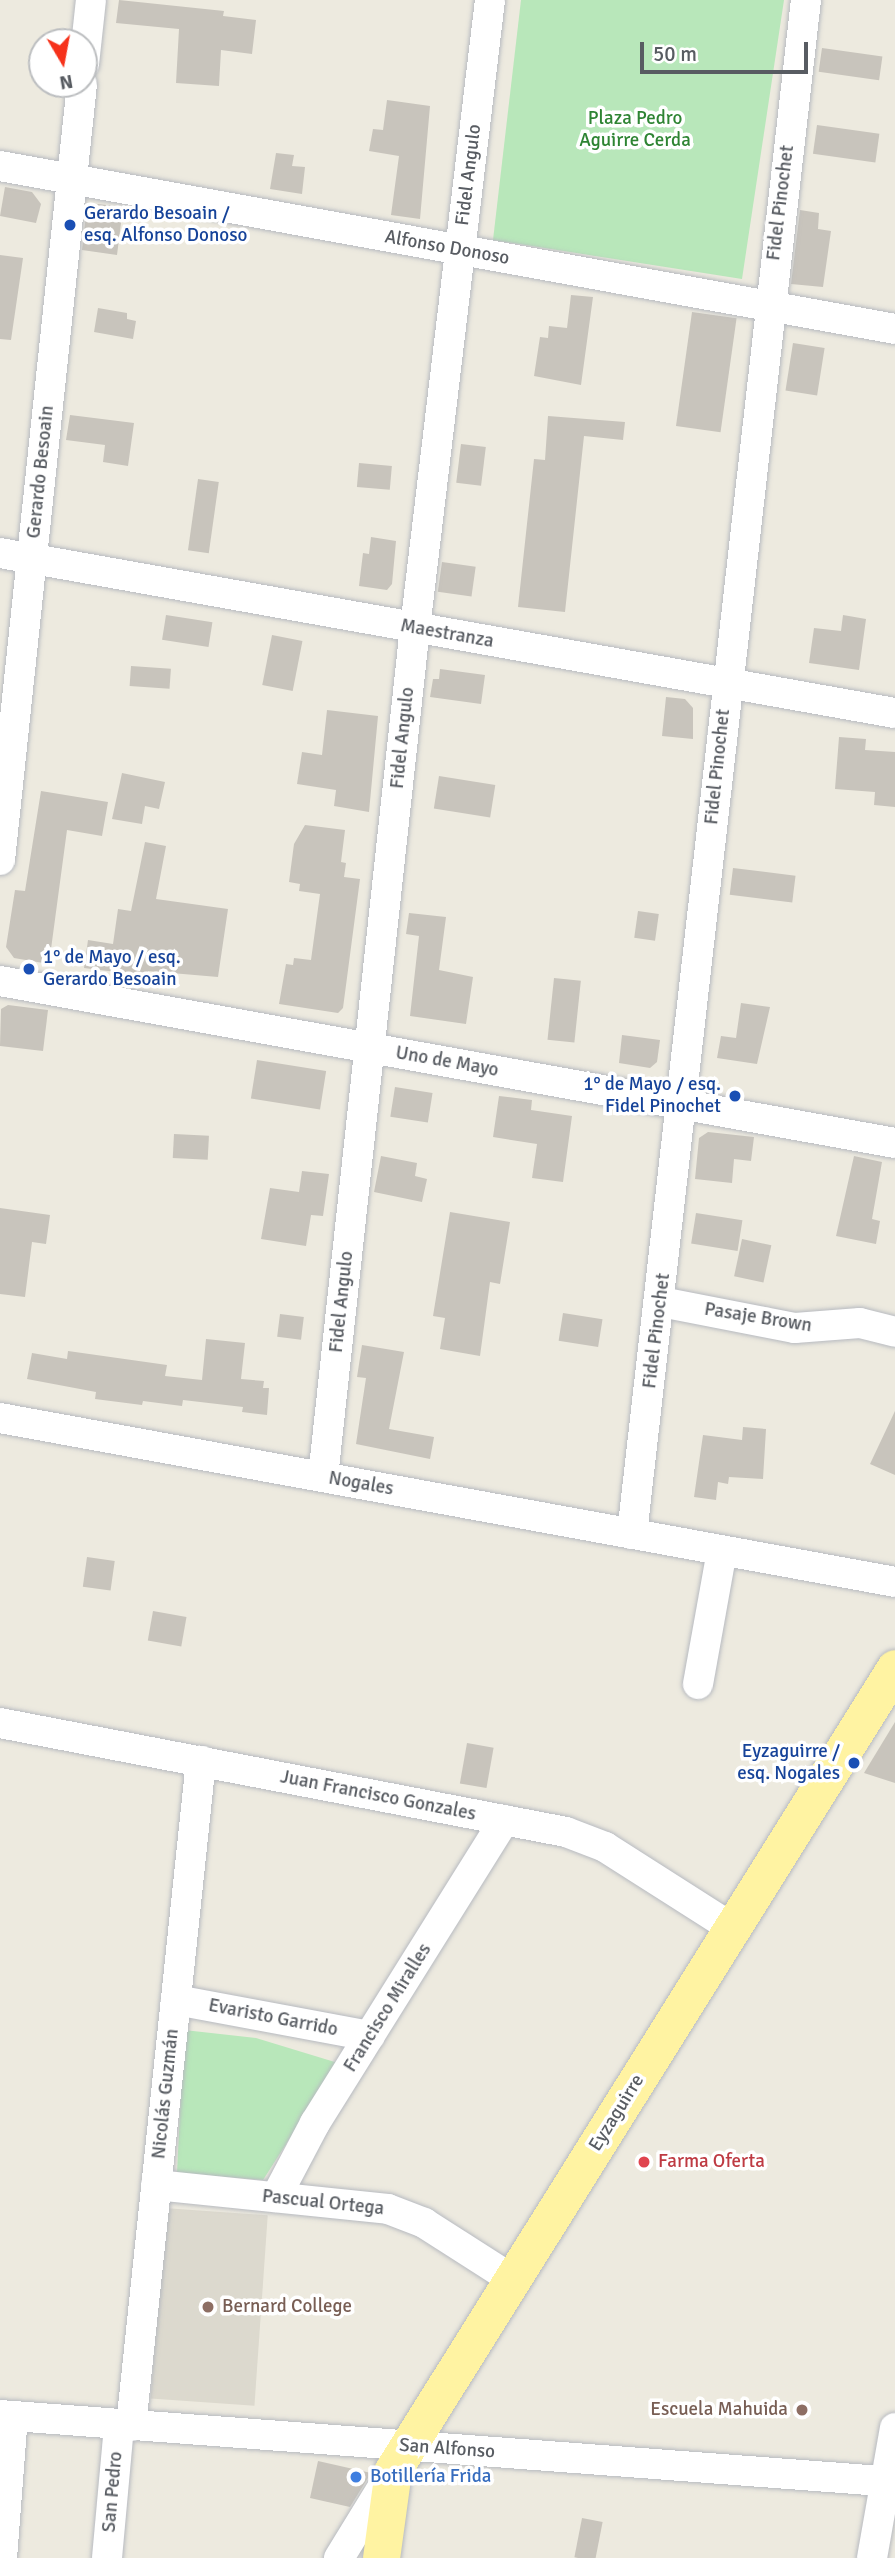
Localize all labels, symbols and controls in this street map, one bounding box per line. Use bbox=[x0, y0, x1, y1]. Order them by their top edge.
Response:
north arrow bbox=[28, 28, 98, 98]
scale bar bbox=[643, 28, 811, 72]
text: 50 m bbox=[653, 41, 697, 67]
text: N bbox=[58, 69, 75, 95]
park label: Plaza Pedro Aguirre Cerda bbox=[579, 108, 691, 152]
street label: Fidel Angulo bbox=[451, 123, 487, 227]
street label: Fidel Pinochet bbox=[763, 144, 799, 262]
place label: Gerardo Besoain / esq. Alfonso Donoso bbox=[84, 203, 247, 247]
marker: Gerardo Besoain / esq. Alfonso Donoso bbox=[62, 217, 78, 233]
street label: Alfonso Donoso bbox=[383, 226, 511, 270]
street label: Gerardo Besoain bbox=[23, 404, 59, 540]
street label: Maestranza bbox=[399, 615, 495, 653]
street label: Fidel Angulo bbox=[386, 686, 420, 790]
street label: Fidel Pinochet bbox=[701, 708, 735, 826]
place label: 1° de Mayo / esq. Gerardo Besoain bbox=[43, 947, 181, 991]
marker: 1° de Mayo / esq. Gerardo Besoain bbox=[21, 961, 37, 977]
street label: Uno de Mayo bbox=[394, 1042, 500, 1082]
place label: 1° de Mayo / esq. Fidel Pinochet bbox=[583, 1074, 721, 1118]
marker: 1° de Mayo / esq. Fidel Pinochet bbox=[727, 1088, 743, 1104]
street label: Fidel Angulo bbox=[325, 1250, 359, 1354]
street label: Fidel Pinochet bbox=[639, 1272, 675, 1390]
street label: Pasaje Brown bbox=[703, 1298, 813, 1338]
street label: Nogales bbox=[327, 1467, 395, 1501]
place label: Eyzaguirre / esq. Nogales bbox=[737, 1741, 840, 1785]
marker: Eyzaguirre / esq. Nogales bbox=[846, 1755, 862, 1771]
street label: Juan Francisco Gonzales bbox=[278, 1766, 478, 1826]
street label: Francisco Miralles bbox=[339, 1939, 437, 2077]
street label: Evaristo Garrido bbox=[206, 1994, 340, 2042]
street label: Nicolás Guzmán bbox=[148, 2028, 184, 2160]
street label: Eyzaguirre bbox=[585, 2070, 649, 2156]
place label: Farma Oferta bbox=[658, 2151, 765, 2173]
marker: Farma Oferta bbox=[636, 2154, 652, 2170]
street label: Pascual Ortega bbox=[261, 2185, 385, 2221]
place label: Bernard College bbox=[222, 2296, 352, 2318]
marker: Bernard College bbox=[200, 2299, 216, 2315]
place label: Escuela Mahuida bbox=[650, 2399, 788, 2421]
marker: Escuela Mahuida bbox=[794, 2402, 810, 2418]
street label: San Alfonso bbox=[398, 2434, 496, 2464]
street label: San Pedro bbox=[98, 2451, 128, 2533]
place label: Botillería Frida bbox=[370, 2466, 491, 2488]
marker: Botillería Frida bbox=[348, 2469, 364, 2485]

